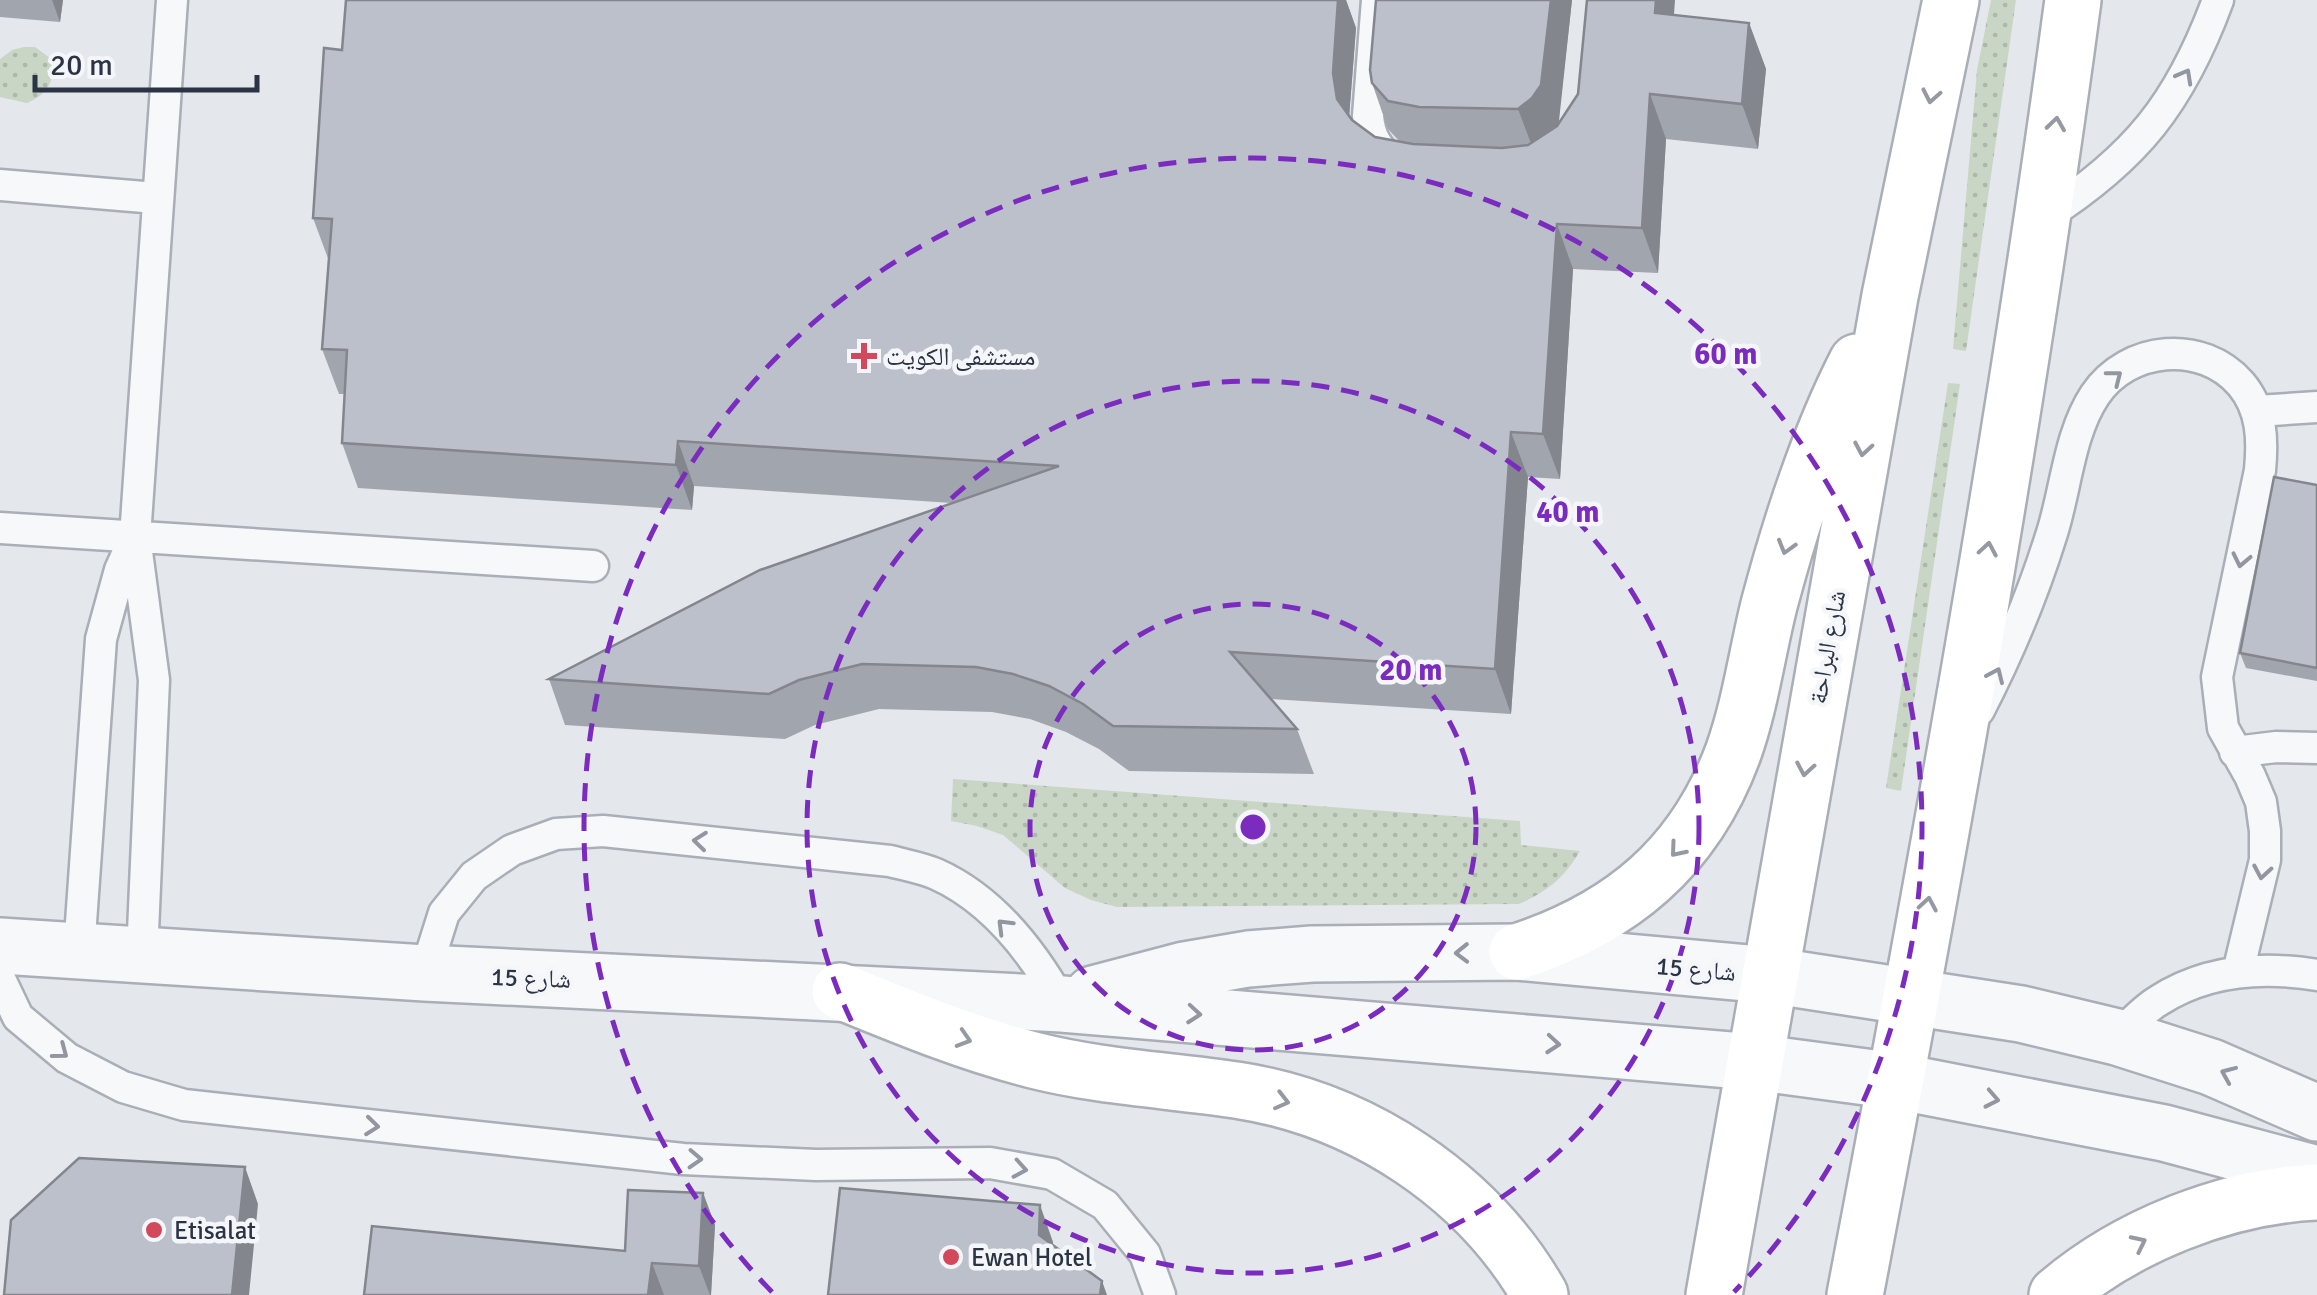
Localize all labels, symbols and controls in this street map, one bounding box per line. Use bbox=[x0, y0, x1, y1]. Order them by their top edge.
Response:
scale bar bbox=[35, 30, 258, 92]
text: 20 m bbox=[50, 47, 113, 84]
one-way arrow bbox=[2172, 69, 2192, 87]
one-way arrow bbox=[1922, 87, 1943, 104]
one-way arrow bbox=[2045, 116, 2066, 133]
text: 60 m bbox=[1694, 336, 1758, 373]
place label: مستشفى الكويت bbox=[886, 341, 1035, 372]
marker: مستشفى الكويت bbox=[851, 343, 877, 369]
one-way arrow bbox=[2104, 371, 2122, 389]
one-way arrow bbox=[1853, 441, 1874, 457]
text: 40 m bbox=[1536, 494, 1600, 531]
one-way arrow bbox=[1777, 538, 1798, 555]
one-way arrow bbox=[1977, 540, 1998, 557]
one-way arrow bbox=[2232, 551, 2253, 568]
street label: شارع البراحة bbox=[1802, 588, 1852, 706]
text: 20 m bbox=[1379, 652, 1443, 689]
one-way arrow bbox=[1984, 667, 2004, 685]
one-way arrow bbox=[1795, 761, 1816, 777]
centre of rings bbox=[1235, 809, 1271, 845]
one-way arrow bbox=[692, 831, 708, 852]
one-way arrow bbox=[1671, 839, 1689, 857]
one-way arrow bbox=[2252, 864, 2273, 880]
one-way arrow bbox=[1917, 895, 1938, 912]
one-way arrow bbox=[998, 919, 1016, 937]
one-way arrow bbox=[1454, 942, 1470, 964]
street label: شارع 15 bbox=[1655, 950, 1737, 988]
street label: شارع 15 bbox=[490, 961, 572, 995]
one-way arrow bbox=[1186, 1003, 1202, 1025]
one-way arrow bbox=[954, 1027, 971, 1048]
one-way arrow bbox=[1545, 1033, 1561, 1055]
one-way arrow bbox=[50, 1040, 68, 1057]
one-way arrow bbox=[2220, 1065, 2238, 1085]
one-way arrow bbox=[1983, 1088, 2000, 1109]
one-way arrow bbox=[1273, 1089, 1290, 1110]
one-way arrow bbox=[365, 1115, 381, 1136]
one-way arrow bbox=[688, 1149, 704, 1170]
one-way arrow bbox=[1012, 1158, 1028, 1179]
place label: Etisalat bbox=[174, 1215, 256, 1246]
marker: Etisalat bbox=[143, 1219, 165, 1241]
one-way arrow bbox=[2128, 1235, 2146, 1255]
place label: Ewan Hotel bbox=[971, 1242, 1092, 1273]
marker: Ewan Hotel bbox=[940, 1246, 962, 1268]

